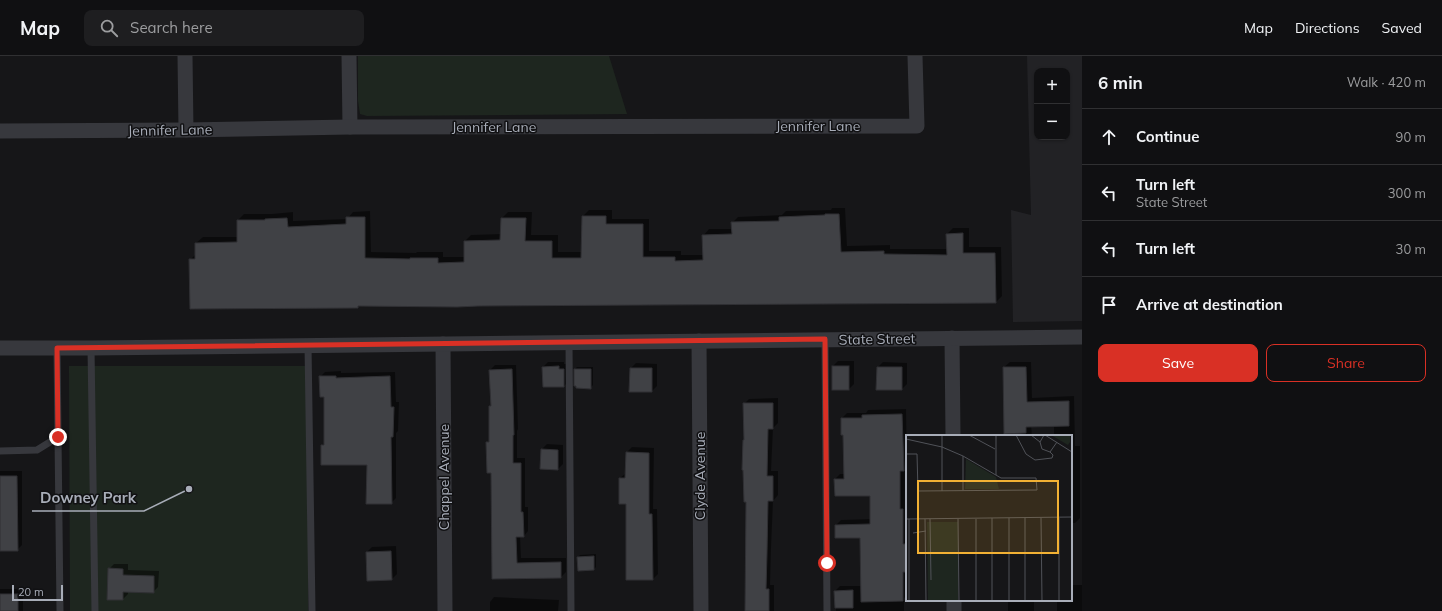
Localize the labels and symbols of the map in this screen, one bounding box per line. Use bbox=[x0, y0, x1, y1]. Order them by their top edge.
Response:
street label: Jennifer Lane bbox=[776, 117, 860, 135]
street label: Jennifer Lane bbox=[452, 118, 536, 136]
street label: Jennifer Lane bbox=[127, 120, 213, 140]
street label: State Street bbox=[838, 329, 916, 349]
street label: Chappel Avenue bbox=[435, 424, 453, 530]
route end bbox=[49, 428, 67, 446]
street label: Clyde Avenue bbox=[691, 432, 709, 520]
inset map bbox=[906, 435, 1072, 601]
callout: Downey Park bbox=[32, 484, 144, 511]
text: Downey Park bbox=[40, 488, 137, 507]
route start bbox=[818, 554, 836, 572]
scale bar bbox=[12, 583, 63, 602]

